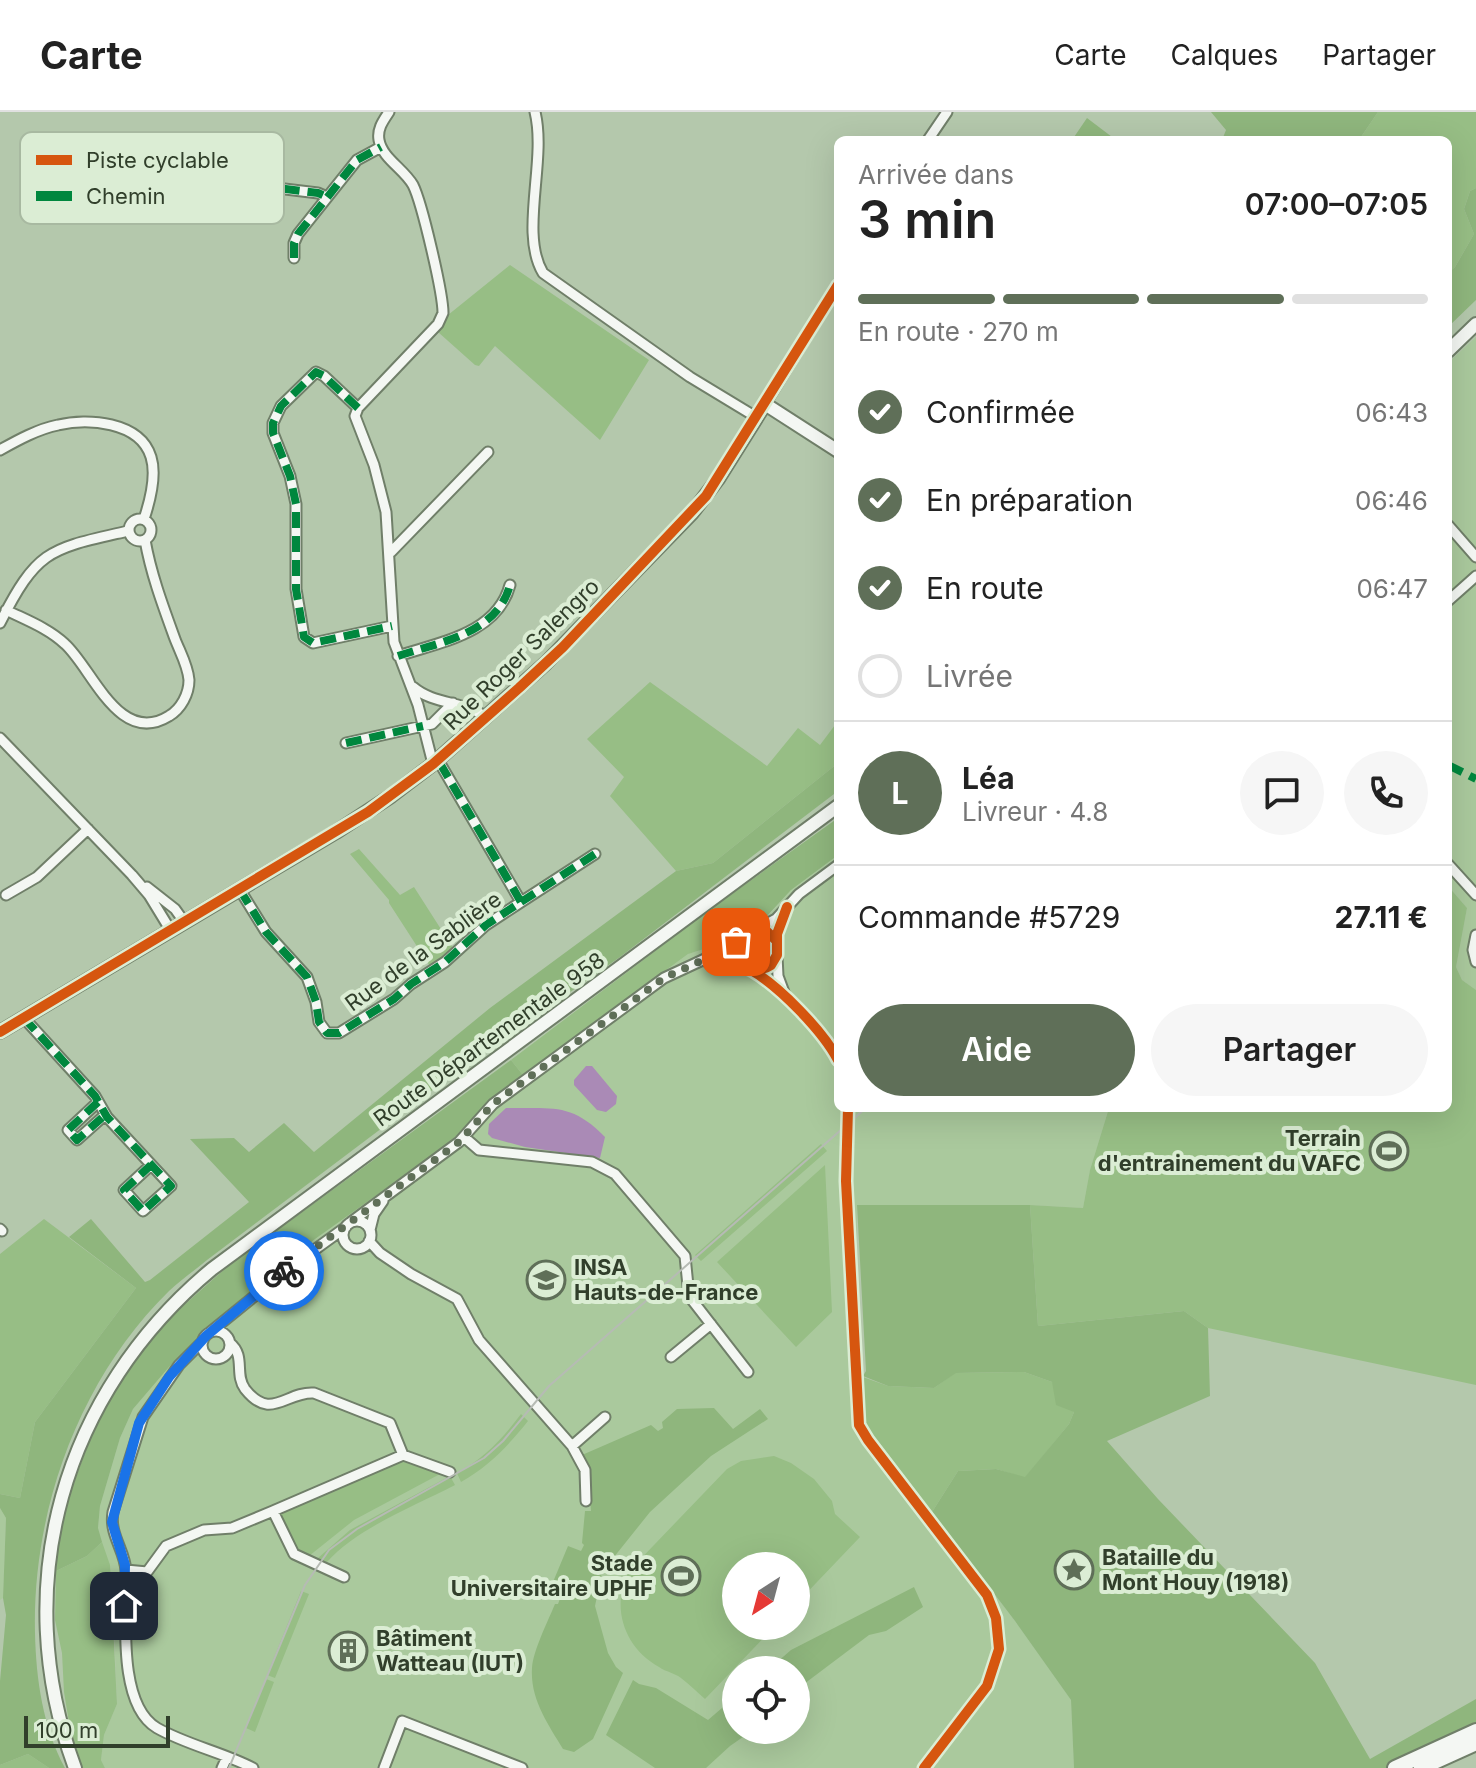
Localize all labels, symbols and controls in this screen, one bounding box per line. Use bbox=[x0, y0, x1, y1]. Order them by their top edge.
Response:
text: Carte bbox=[40, 32, 143, 78]
text: Carte bbox=[1054, 38, 1127, 72]
text: Calques bbox=[1171, 38, 1278, 72]
text: Partager bbox=[1322, 38, 1436, 72]
legend bbox=[20, 132, 284, 224]
text: Piste cyclable bbox=[86, 147, 229, 173]
text: Arrivée dans bbox=[858, 159, 1014, 190]
text: Chemin bbox=[86, 183, 166, 209]
text: 07:00–07:05 bbox=[1245, 186, 1428, 222]
text: 3 min bbox=[858, 188, 996, 251]
text: En route · 270 m bbox=[858, 316, 1059, 347]
icon: check bbox=[858, 390, 902, 434]
text: Confirmée bbox=[926, 394, 1075, 430]
text: 06:43 bbox=[1355, 397, 1428, 428]
icon: check bbox=[858, 478, 902, 522]
text: En préparation bbox=[926, 482, 1133, 518]
text: 06:46 bbox=[1355, 485, 1428, 516]
icon: check bbox=[858, 566, 902, 610]
text: En route bbox=[926, 570, 1044, 606]
street label: Rue Roger Salengro bbox=[438, 573, 604, 735]
text: 06:47 bbox=[1356, 573, 1428, 604]
text: Livrée bbox=[926, 658, 1013, 694]
button: chat bbox=[1240, 751, 1324, 835]
button: phone bbox=[1344, 751, 1428, 835]
text: Léa bbox=[962, 760, 1015, 796]
text: L bbox=[892, 775, 908, 811]
text: Livreur · 4.8 bbox=[962, 796, 1108, 827]
street label: Rue de la Sablière bbox=[340, 886, 506, 1016]
text: Commande #5729 bbox=[858, 899, 1120, 935]
text: 27.11 € bbox=[1335, 899, 1428, 935]
pin bbox=[702, 908, 770, 976]
icon: bag bbox=[714, 920, 758, 964]
street label: Route Départementale 958 bbox=[369, 947, 609, 1131]
button: Aide bbox=[858, 1004, 1135, 1096]
button: Partager bbox=[1151, 1004, 1428, 1096]
place label: Terrain d'entrainement du VAFC bbox=[1098, 1125, 1361, 1176]
sports icon: Terrain d'entrainement du VAFC bbox=[1368, 1130, 1410, 1172]
courier bbox=[244, 1231, 324, 1311]
icon: bike bbox=[262, 1249, 306, 1293]
place label: INSA Hauts-de-France bbox=[574, 1254, 758, 1305]
school or university icon: INSA Hauts-de-France bbox=[525, 1259, 567, 1301]
place label: Bataille du Mont Houy (1918) bbox=[1102, 1544, 1289, 1595]
place icon: Bataille du Mont Houy (1918) bbox=[1053, 1549, 1095, 1591]
place label: Stade Universitaire UPHF bbox=[451, 1550, 653, 1601]
north arrow bbox=[722, 1552, 810, 1640]
map controls bbox=[722, 1552, 810, 1744]
sports icon: Stade Universitaire UPHF bbox=[660, 1555, 702, 1597]
pin bbox=[90, 1572, 158, 1640]
icon: home bbox=[102, 1584, 146, 1628]
place label: Bâtiment Watteau (IUT) bbox=[376, 1625, 524, 1676]
building icon: Bâtiment Watteau (IUT) bbox=[327, 1630, 369, 1672]
button: locate bbox=[722, 1656, 810, 1744]
scale bar bbox=[24, 1712, 170, 1748]
text: 100 m bbox=[36, 1717, 98, 1743]

